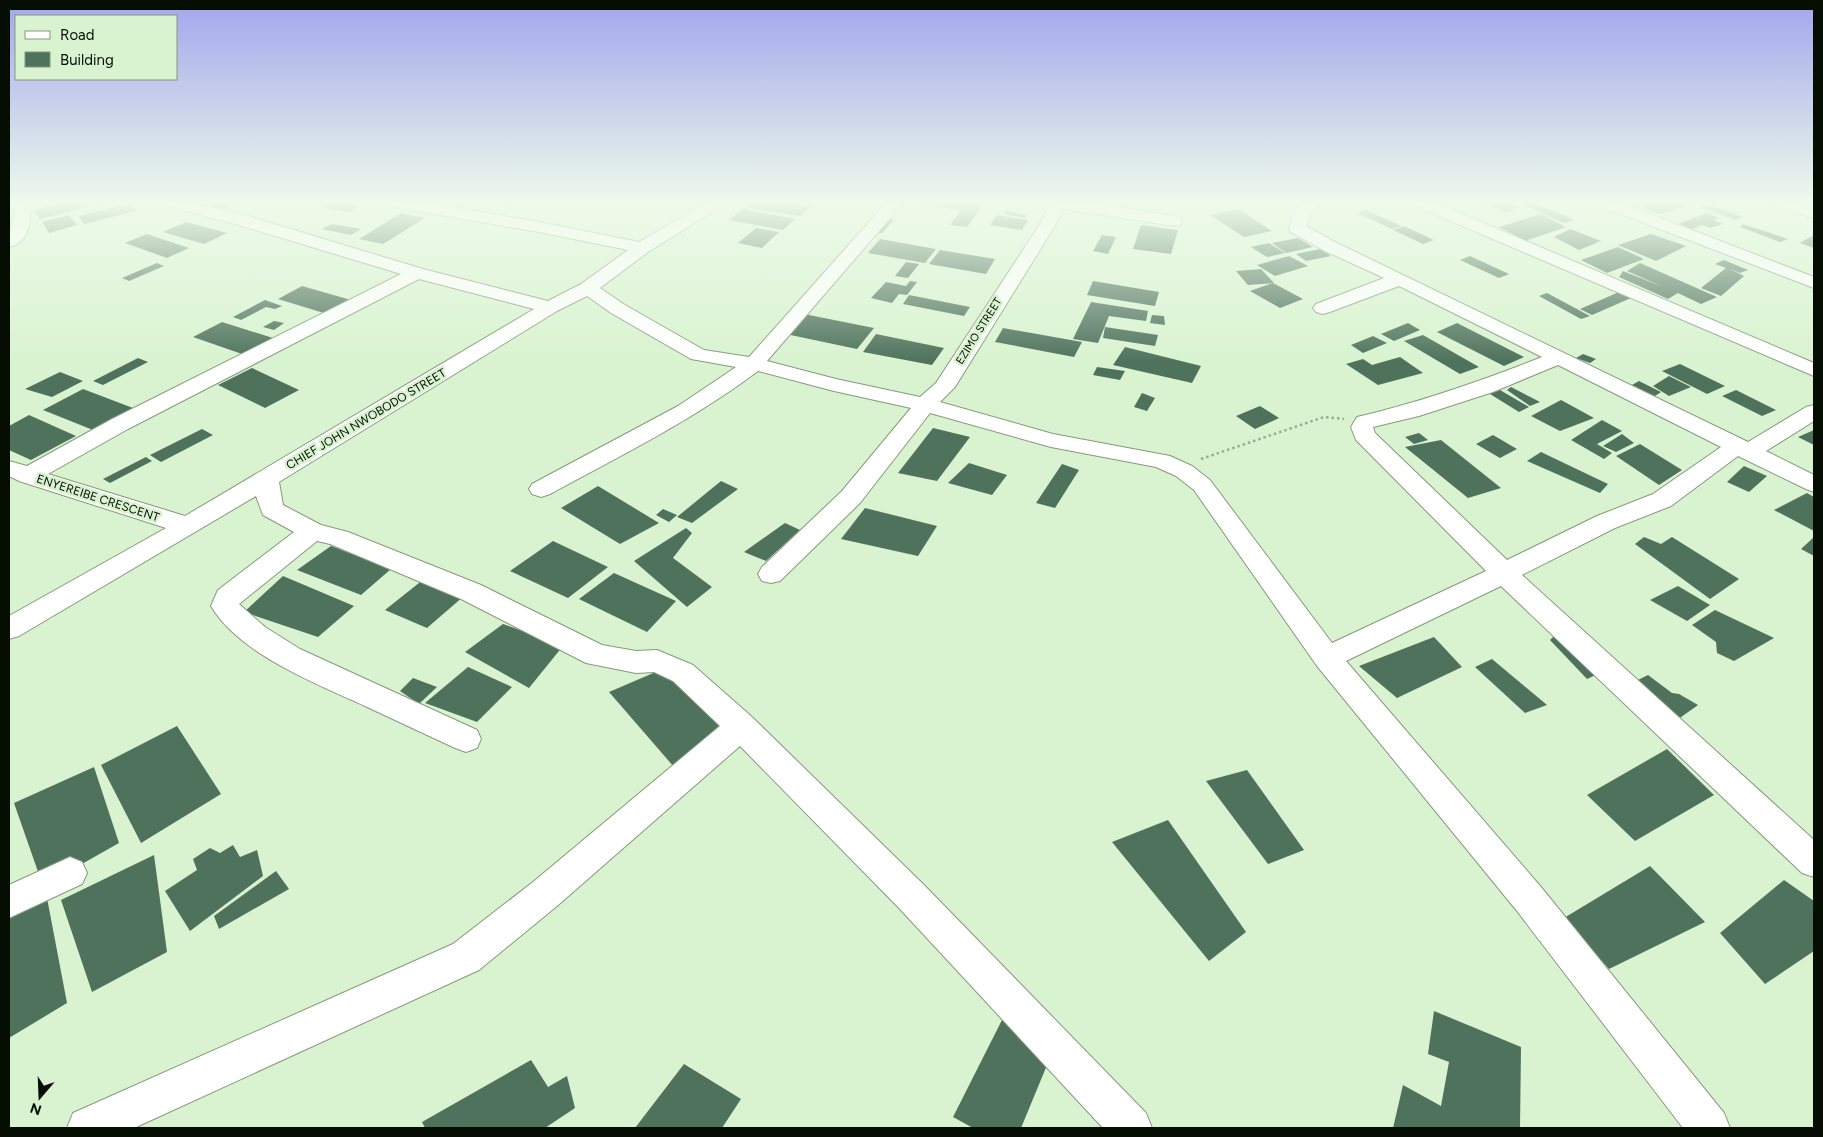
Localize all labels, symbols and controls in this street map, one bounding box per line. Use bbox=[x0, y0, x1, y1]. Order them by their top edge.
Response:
legend bbox=[15, 15, 178, 80]
text: Road bbox=[60, 26, 95, 44]
text: Building bbox=[60, 51, 114, 69]
street label: EZIMO STREET bbox=[953, 295, 1005, 367]
street label: CHIEF JOHN NWOBODO STREET bbox=[284, 365, 449, 472]
street label: ENYEREIBE CRESCENT bbox=[35, 472, 162, 525]
north arrow bbox=[15, 1072, 65, 1122]
text: N bbox=[28, 1099, 44, 1119]

